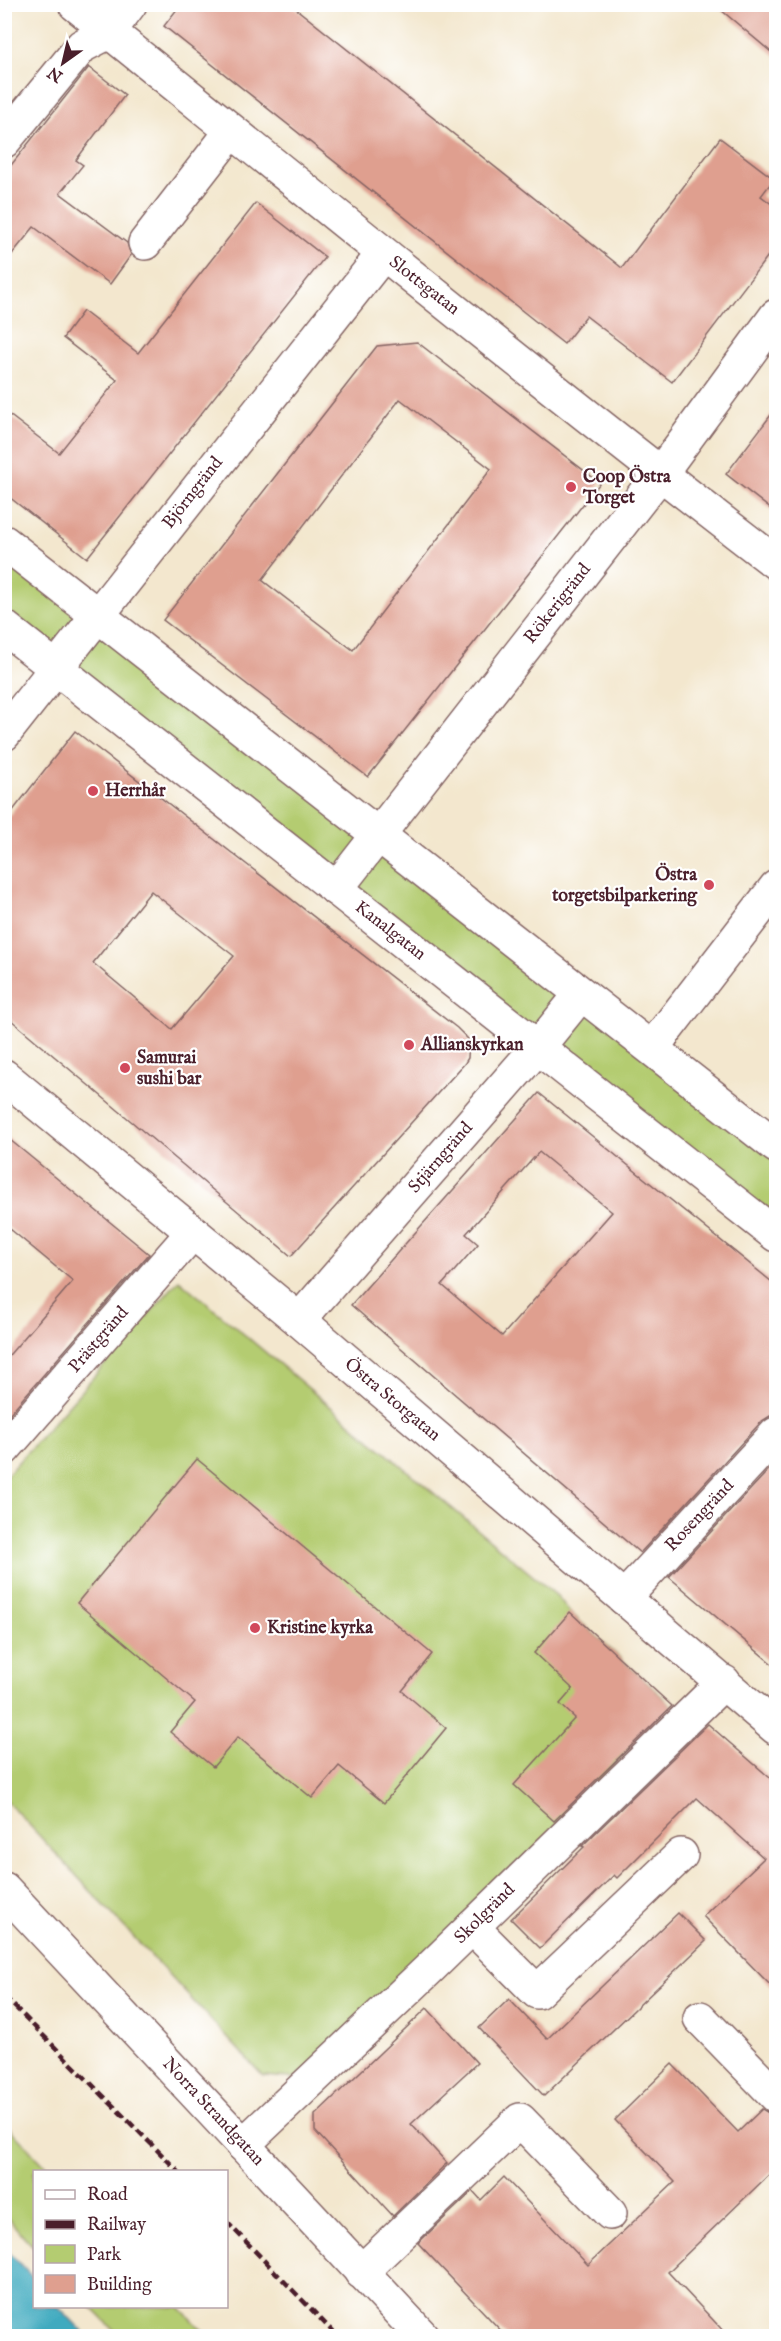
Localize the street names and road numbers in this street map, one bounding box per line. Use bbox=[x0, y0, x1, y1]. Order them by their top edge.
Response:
street label: Slottsgatan bbox=[384, 251, 464, 321]
street label: Björngränd bbox=[158, 452, 229, 534]
street label: Rökerigränd bbox=[519, 559, 597, 649]
street label: Kanalgatan bbox=[350, 896, 431, 966]
street label: Stjärngränd bbox=[404, 1117, 478, 1198]
street label: Prästgränd bbox=[64, 1302, 134, 1378]
street label: Östra Storgatan bbox=[339, 1352, 446, 1447]
street label: Rosengränd bbox=[661, 1475, 740, 1557]
street label: Skolgränd bbox=[450, 1879, 520, 1949]
street label: Norra Strandgatan bbox=[157, 2053, 269, 2171]

